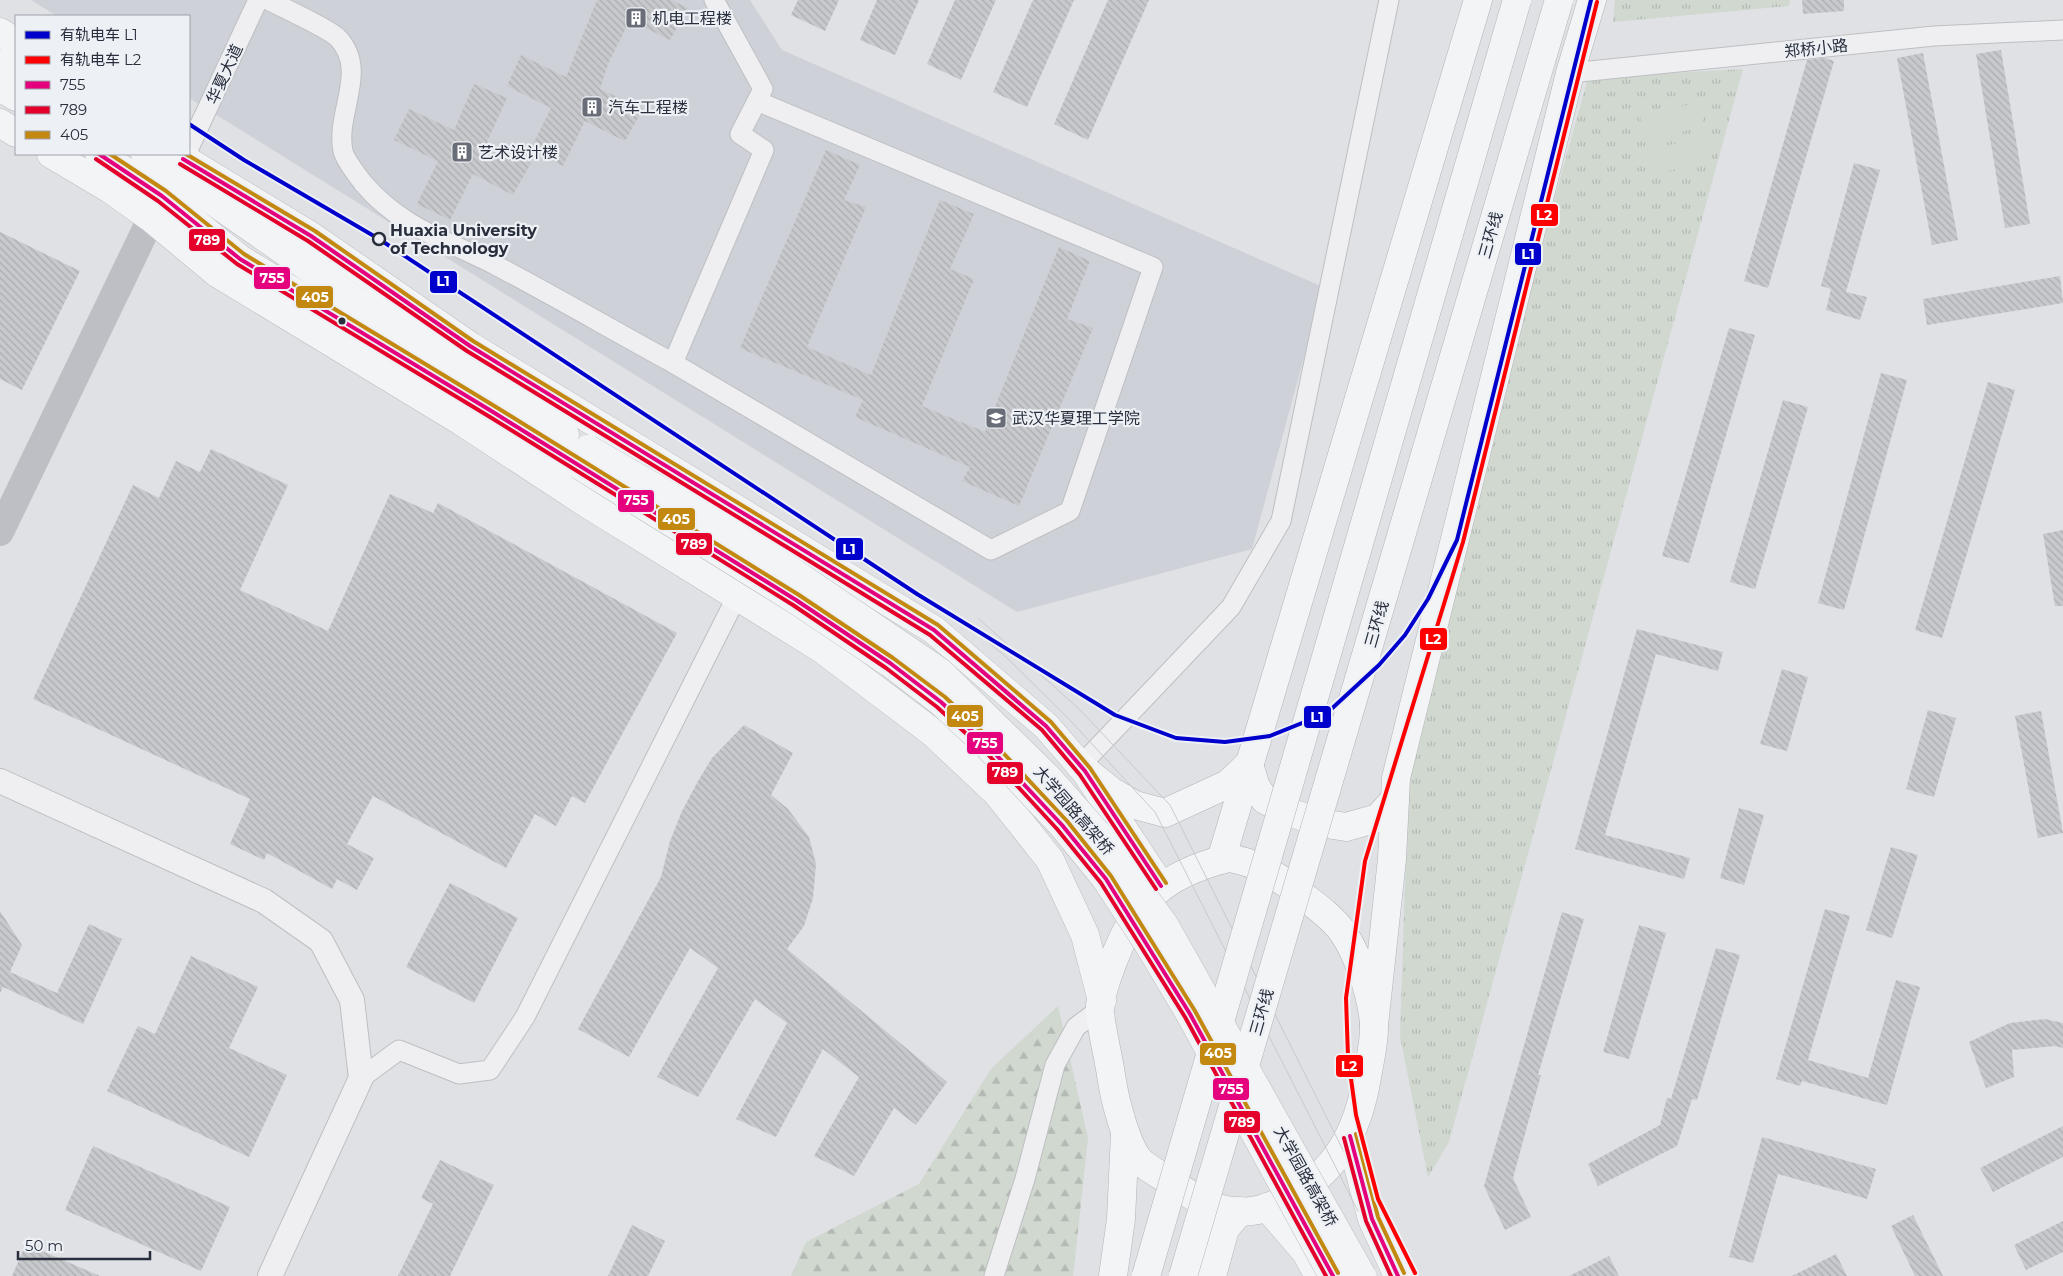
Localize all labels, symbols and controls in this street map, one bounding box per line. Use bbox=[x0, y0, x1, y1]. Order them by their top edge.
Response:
building icon: 机电工程楼 bbox=[624, 6, 648, 30]
place label: 机电工程楼 bbox=[652, 9, 732, 28]
legend bbox=[15, 15, 190, 155]
text: 有轨电车 L1 bbox=[60, 25, 138, 44]
street label: 郑桥小路 bbox=[1783, 36, 1849, 61]
street label: 华夏大道 bbox=[202, 41, 247, 107]
text: 有轨电车 L2 bbox=[60, 50, 141, 69]
text: 755 bbox=[60, 75, 85, 94]
building icon: 汽车工程楼 bbox=[580, 95, 604, 119]
place label: 汽车工程楼 bbox=[608, 98, 688, 117]
text: 789 bbox=[60, 100, 87, 119]
text: 405 bbox=[60, 125, 88, 144]
building icon: 艺术设计楼 bbox=[450, 140, 474, 164]
place label: 艺术设计楼 bbox=[478, 143, 558, 162]
line badge: L2 bbox=[1530, 203, 1559, 227]
text: L2 bbox=[1536, 206, 1552, 224]
street label: 三环线 bbox=[1475, 209, 1506, 261]
place label: Huaxia University of Technology bbox=[390, 221, 537, 258]
line badge: 789 bbox=[188, 228, 226, 252]
text: 789 bbox=[194, 231, 220, 249]
marker: Huaxia University of Technology bbox=[372, 232, 386, 246]
line badge: L1 bbox=[1514, 242, 1542, 266]
text: L1 bbox=[1521, 245, 1535, 263]
line badge: 755 bbox=[253, 266, 291, 290]
text: 755 bbox=[259, 269, 285, 287]
line badge: L1 bbox=[429, 270, 458, 294]
text: L1 bbox=[436, 272, 450, 290]
line badge: 405 bbox=[295, 285, 334, 309]
text: 405 bbox=[301, 288, 329, 306]
unlabelled marker bbox=[337, 316, 347, 326]
school or university icon: 武汉华夏理工学院 bbox=[984, 406, 1008, 430]
place label: 武汉华夏理工学院 bbox=[1012, 409, 1140, 428]
line badge: 755 bbox=[617, 489, 655, 513]
text: 755 bbox=[623, 491, 649, 509]
line badge: 405 bbox=[657, 507, 696, 531]
text: 405 bbox=[662, 510, 690, 528]
line badge: 789 bbox=[675, 532, 713, 556]
text: 789 bbox=[681, 535, 707, 553]
line badge: L1 bbox=[835, 537, 864, 561]
text: L1 bbox=[842, 540, 856, 558]
street label: 三环线 bbox=[1361, 598, 1392, 650]
line badge: L2 bbox=[1419, 627, 1448, 651]
text: L2 bbox=[1425, 630, 1441, 648]
line badge: 405 bbox=[946, 704, 984, 728]
line badge: L1 bbox=[1303, 705, 1332, 729]
text: 405 bbox=[951, 707, 979, 725]
text: L1 bbox=[1310, 708, 1324, 726]
line badge: 755 bbox=[966, 731, 1004, 755]
text: 755 bbox=[972, 734, 998, 752]
line badge: 789 bbox=[986, 761, 1024, 785]
street label: 大学园路高架桥 bbox=[1030, 762, 1118, 859]
text: 789 bbox=[992, 763, 1018, 781]
street label: 三环线 bbox=[1246, 986, 1277, 1038]
line badge: 405 bbox=[1199, 1042, 1237, 1066]
text: 405 bbox=[1204, 1044, 1232, 1062]
line badge: L2 bbox=[1335, 1054, 1364, 1078]
text: L2 bbox=[1341, 1057, 1357, 1075]
line badge: 755 bbox=[1212, 1077, 1250, 1101]
text: 755 bbox=[1218, 1080, 1244, 1098]
line badge: 789 bbox=[1223, 1110, 1261, 1134]
text: 789 bbox=[1229, 1113, 1255, 1131]
street label: 大学园路高架桥 bbox=[1270, 1123, 1341, 1230]
scale bar bbox=[18, 1228, 150, 1260]
text: 50 m bbox=[25, 1236, 63, 1255]

